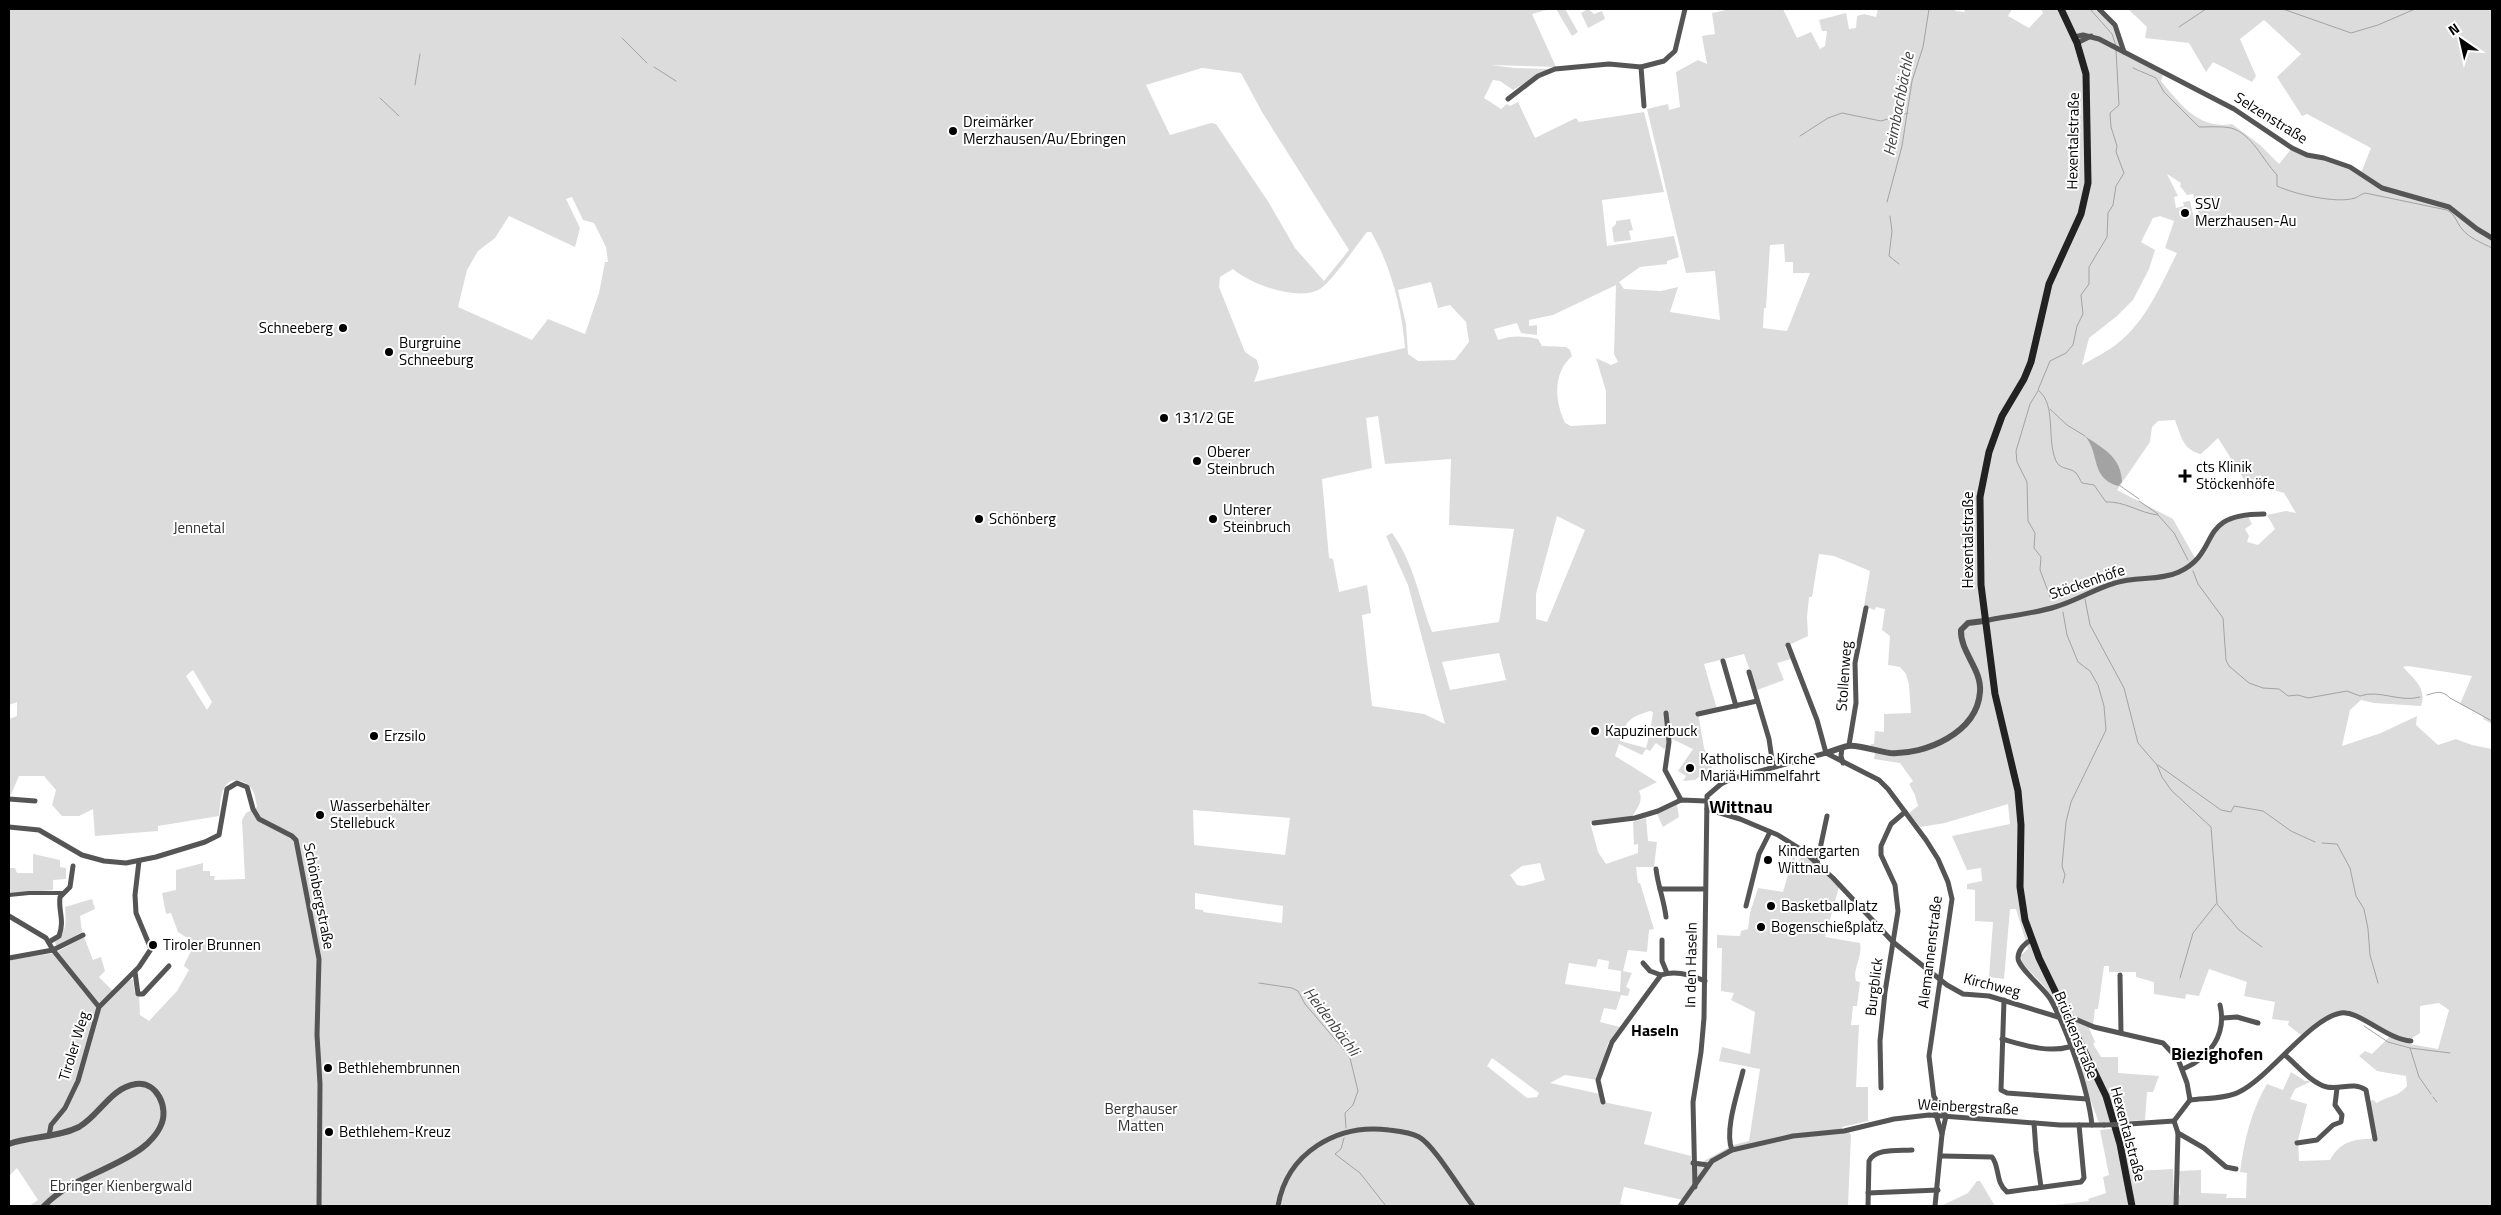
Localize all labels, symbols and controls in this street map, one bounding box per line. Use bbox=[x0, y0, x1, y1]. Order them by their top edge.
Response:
north arrow bbox=[2436, 15, 2486, 65]
text: N bbox=[2444, 17, 2463, 40]
water label: Heimbachbächle bbox=[1876, 49, 1920, 158]
street label: Selzenstraße bbox=[2230, 86, 2312, 149]
street label: Hexentalstraße bbox=[2060, 92, 2085, 190]
place label: Dreimärker Merzhausen/Au/Ebringen bbox=[963, 110, 1126, 150]
marker: Dreimärker Merzhausen/Au/Ebringen bbox=[947, 125, 959, 137]
place label: SSV Merzhausen-Au bbox=[2195, 192, 2297, 232]
marker: SSV Merzhausen-Au bbox=[2179, 207, 2191, 219]
place label: Schneeberg bbox=[259, 316, 333, 339]
marker: Schneeberg bbox=[337, 322, 349, 334]
place label: Burgruine Schneeburg bbox=[399, 331, 474, 371]
marker: Burgruine Schneeburg bbox=[383, 346, 395, 358]
place label: 131/2 GE bbox=[1174, 406, 1235, 429]
marker: 131/2 GE bbox=[1158, 412, 1170, 424]
place label: Oberer Steinbruch bbox=[1207, 440, 1275, 480]
marker: Oberer Steinbruch bbox=[1191, 455, 1203, 467]
place label: cts Klinik Stöckenhöfe bbox=[2196, 455, 2275, 495]
marker: cts Klinik Stöckenhöfe bbox=[2178, 469, 2192, 483]
street label: Hexentalstraße bbox=[1956, 491, 1979, 589]
place label: Unterer Steinbruch bbox=[1223, 498, 1291, 538]
place label: Schönberg bbox=[989, 507, 1056, 530]
marker: Schönberg bbox=[973, 513, 985, 525]
marker: Unterer Steinbruch bbox=[1207, 513, 1219, 525]
park label: Jennetal bbox=[173, 516, 225, 539]
street label: Stöckenhöfe bbox=[2046, 558, 2128, 605]
street label: Stollenweg bbox=[1830, 640, 1857, 712]
place label: Kapuzinerbuck bbox=[1605, 719, 1697, 742]
place label: Erzsilo bbox=[384, 724, 426, 747]
marker: Kapuzinerbuck bbox=[1589, 725, 1601, 737]
marker: Erzsilo bbox=[368, 730, 380, 742]
place label: Katholische Kirche Mariä Himmelfahrt bbox=[1700, 747, 1821, 787]
marker: Katholische Kirche Mariä Himmelfahrt bbox=[1684, 762, 1696, 774]
district label: Wittnau bbox=[1709, 793, 1773, 820]
place label: Wasserbehälter Stellebuck bbox=[330, 794, 430, 834]
marker: Wasserbehälter Stellebuck bbox=[314, 809, 326, 821]
place label: Kindergarten Wittnau bbox=[1778, 839, 1860, 879]
street label: Schönbergstraße bbox=[298, 841, 341, 951]
marker: Kindergarten Wittnau bbox=[1762, 854, 1774, 866]
place label: Basketballplatz bbox=[1781, 894, 1878, 917]
street label: Alemannenstraße bbox=[1911, 895, 1948, 1009]
marker: Basketballplatz bbox=[1765, 900, 1777, 912]
place label: Bogenschießplatz bbox=[1771, 915, 1884, 938]
marker: Bogenschießplatz bbox=[1755, 921, 1767, 933]
street label: In den Haseln bbox=[1678, 922, 1703, 1008]
place label: Tiroler Brunnen bbox=[163, 933, 261, 956]
marker: Tiroler Brunnen bbox=[147, 939, 159, 951]
street label: Burgblick bbox=[1859, 957, 1888, 1017]
street label: Kirchweg bbox=[1961, 966, 2023, 1003]
water label: Heidenbächli bbox=[1298, 981, 1367, 1062]
street label: Brückenstraße bbox=[2048, 988, 2104, 1082]
street label: Tiroler Weg bbox=[52, 1008, 95, 1084]
district label: Haseln bbox=[1631, 1018, 1679, 1042]
district label: Biezighofen bbox=[2171, 1040, 2263, 1067]
place label: Bethlehembrunnen bbox=[338, 1056, 460, 1079]
marker: Bethlehembrunnen bbox=[322, 1062, 334, 1074]
street label: Hexentalstraße bbox=[2105, 1084, 2152, 1184]
street label: Weinbergstraße bbox=[1917, 1092, 2019, 1121]
park label: Berghauser Matten bbox=[1105, 1097, 1177, 1137]
place label: Bethlehem-Kreuz bbox=[339, 1120, 451, 1143]
marker: Bethlehem-Kreuz bbox=[323, 1126, 335, 1138]
park label: Ebringer Kienbergwald bbox=[50, 1174, 192, 1197]

